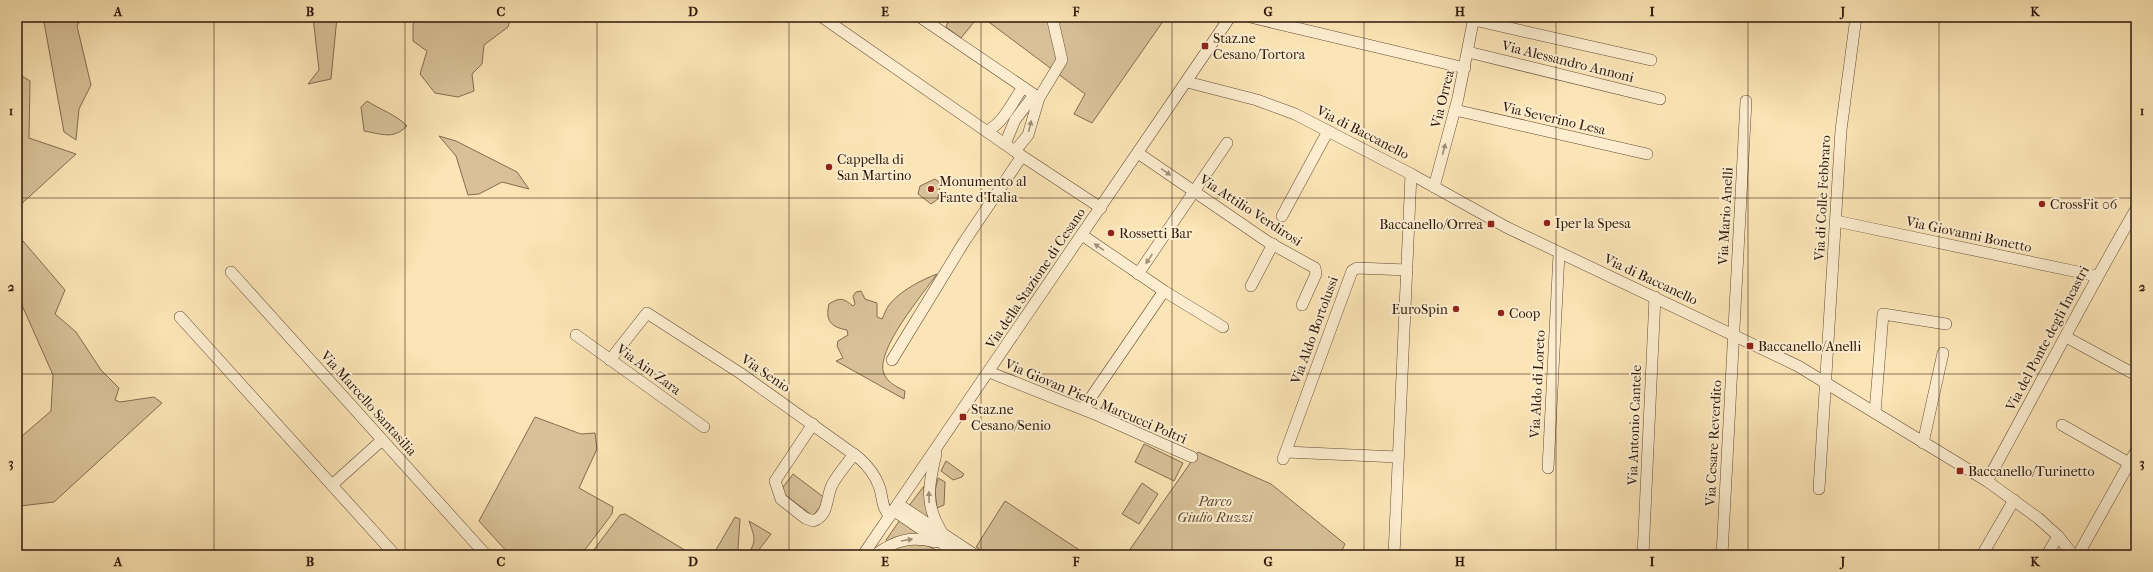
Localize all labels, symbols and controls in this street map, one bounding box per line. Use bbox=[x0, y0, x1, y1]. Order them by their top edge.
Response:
text: A bbox=[113, 4, 123, 19]
text: B bbox=[306, 4, 315, 19]
text: C bbox=[497, 4, 506, 19]
text: D bbox=[688, 4, 698, 19]
text: E bbox=[881, 4, 889, 19]
text: F bbox=[1072, 4, 1080, 19]
text: G bbox=[1263, 4, 1273, 19]
text: H bbox=[1455, 4, 1466, 19]
text: I bbox=[1649, 4, 1655, 19]
text: J bbox=[1839, 4, 1846, 20]
text: K bbox=[2030, 4, 2041, 19]
place label: Staz.ne Cesano/Tortora bbox=[1213, 30, 1306, 63]
street label: Via Alessandro Annoni bbox=[1499, 37, 1636, 86]
marker: Staz.ne Cesano/Tortora bbox=[1200, 41, 1210, 51]
street label: Via Orrea bbox=[1427, 68, 1458, 131]
street label: Via Severino Lesa bbox=[1500, 98, 1608, 139]
street label: Via di Baccanello bbox=[1313, 101, 1412, 163]
text: 1 bbox=[9, 103, 14, 118]
text: 1 bbox=[2140, 103, 2145, 118]
one-way arrow bbox=[1027, 120, 1033, 132]
street label: Via di Colle Febbraro bbox=[1811, 135, 1834, 262]
one-way arrow bbox=[1441, 143, 1447, 155]
place label: Cappella di San Martino bbox=[837, 151, 911, 184]
marker: Cappella di San Martino bbox=[824, 162, 834, 172]
street label: Via Mario Anelli bbox=[1714, 167, 1737, 266]
one-way arrow bbox=[1161, 168, 1172, 176]
street label: Via Attilio Verdirosi bbox=[1195, 170, 1305, 250]
place label: Monumento al Fante d'Italia bbox=[939, 173, 1027, 206]
marker: Monumento al Fante d'Italia bbox=[926, 184, 936, 194]
place label: CrossFit 06 bbox=[2050, 196, 2118, 213]
marker: CrossFit 06 bbox=[2037, 199, 2047, 209]
street label: Via della Stazione di Cesano bbox=[981, 205, 1089, 353]
street label: Via Giovanni Bonetto bbox=[1903, 213, 2033, 256]
place label: Iper la Spesa bbox=[1555, 215, 1631, 232]
place label: Baccanello/Orrea bbox=[1379, 216, 1484, 233]
marker: Iper la Spesa bbox=[1542, 218, 1552, 228]
marker: Baccanello/Orrea bbox=[1486, 219, 1496, 229]
place label: Rossetti Bar bbox=[1119, 225, 1192, 242]
marker: Rossetti Bar bbox=[1106, 228, 1116, 238]
one-way arrow bbox=[1093, 243, 1104, 251]
street label: Via di Baccanello bbox=[1600, 250, 1700, 309]
one-way arrow bbox=[1145, 253, 1152, 265]
street label: Via del Ponte degli Incastri bbox=[2002, 263, 2093, 414]
street label: Via Aldo Bortolussi bbox=[1287, 274, 1342, 387]
text: 2 bbox=[8, 279, 15, 294]
text: 2 bbox=[2139, 279, 2146, 294]
place label: EuroSpin bbox=[1392, 301, 1448, 318]
marker: EuroSpin bbox=[1451, 304, 1461, 314]
place label: Coop bbox=[1509, 305, 1541, 322]
marker: Coop bbox=[1496, 308, 1506, 318]
street label: Via Aldo di Loreto bbox=[1526, 329, 1549, 440]
place label: Baccanello/Anelli bbox=[1758, 338, 1861, 355]
street label: Via Ain Zara bbox=[612, 340, 685, 399]
marker: Baccanello/Anelli bbox=[1745, 341, 1755, 351]
street label: Via Marcello Santasilia bbox=[316, 346, 421, 460]
street label: Via Senio bbox=[737, 350, 794, 396]
street label: Via Giovan Piero Marcucci Poltri bbox=[1001, 355, 1189, 448]
street label: Via Antonio Cantele bbox=[1624, 364, 1645, 487]
street label: Via Cesare Reverdito bbox=[1702, 379, 1725, 508]
place label: Staz.ne Cesano/Senio bbox=[971, 401, 1051, 434]
marker: Staz.ne Cesano/Senio bbox=[958, 412, 968, 422]
text: 3 bbox=[8, 455, 14, 471]
text: 3 bbox=[2139, 455, 2145, 471]
place label: Baccanello/Turinetto bbox=[1968, 463, 2095, 480]
marker: Baccanello/Turinetto bbox=[1955, 466, 1965, 476]
one-way arrow bbox=[926, 490, 932, 503]
park label: Parco Giulio Ruzzi bbox=[1177, 493, 1254, 526]
one-way arrow bbox=[901, 537, 913, 543]
text: A bbox=[113, 554, 123, 569]
text: B bbox=[306, 554, 315, 569]
text: C bbox=[497, 554, 506, 569]
text: D bbox=[688, 554, 698, 569]
text: E bbox=[881, 554, 889, 569]
text: F bbox=[1072, 554, 1080, 569]
text: G bbox=[1263, 554, 1273, 569]
text: H bbox=[1455, 554, 1466, 569]
text: I bbox=[1649, 554, 1655, 569]
text: J bbox=[1839, 554, 1846, 570]
text: K bbox=[2030, 554, 2041, 569]

